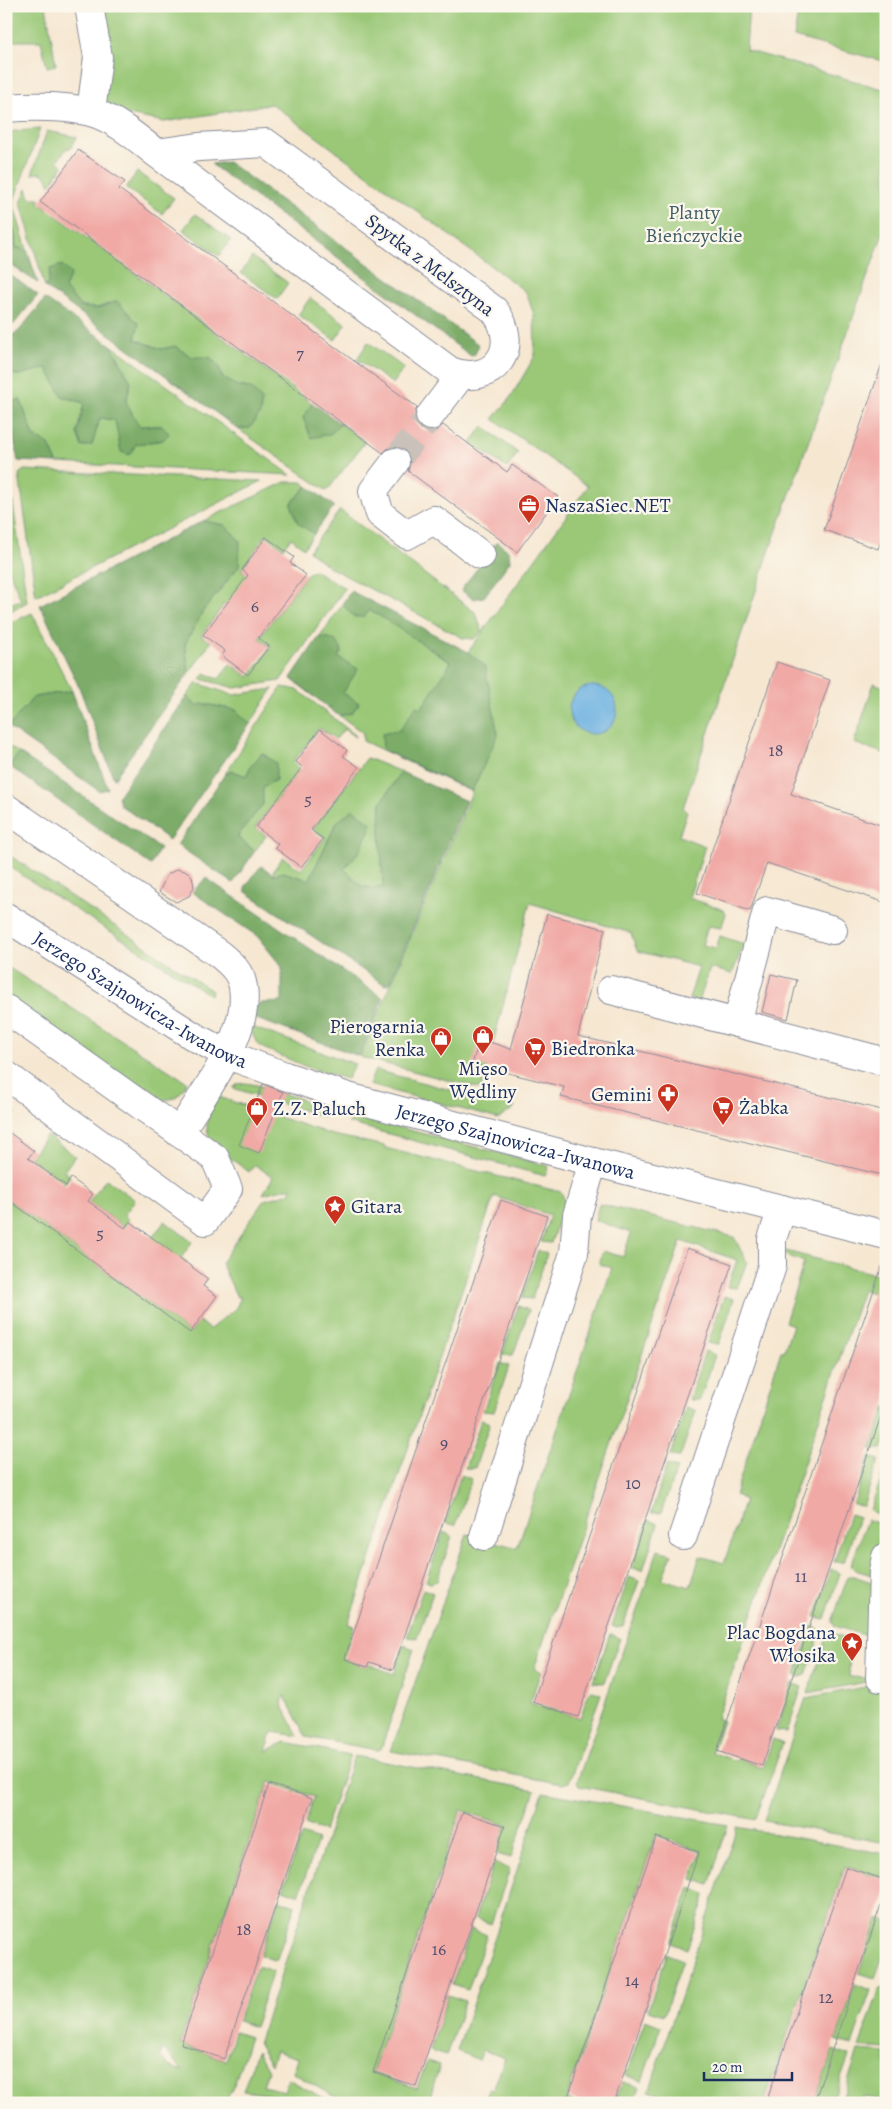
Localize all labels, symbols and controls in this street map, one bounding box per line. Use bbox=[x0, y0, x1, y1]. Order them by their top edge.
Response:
park label: Planty Bieńczyckie bbox=[646, 199, 742, 249]
street label: Spytka z Melsztyna bbox=[360, 207, 501, 323]
house number: 7 bbox=[296, 341, 304, 365]
place label: NaszaSiec.NET bbox=[545, 492, 671, 519]
office icon: NaszaSiec.NET bbox=[517, 493, 541, 524]
house number: 6 bbox=[251, 594, 259, 618]
house number: 18 bbox=[769, 738, 783, 762]
house number: 5 bbox=[304, 787, 312, 811]
street label: Jerzego Szajnowicza-Iwanowa bbox=[28, 924, 252, 1075]
place label: Pierogarnia Renka bbox=[330, 1013, 426, 1063]
shop icon: Mięso Wędliny bbox=[471, 1024, 495, 1055]
shop icon: Pierogarnia Renka bbox=[429, 1026, 453, 1057]
place label: Biedronka bbox=[551, 1035, 636, 1062]
supermarket icon: Biedronka bbox=[523, 1036, 547, 1067]
place label: Mięso Wędliny bbox=[449, 1055, 518, 1105]
place label: Gemini bbox=[591, 1081, 652, 1108]
pharmacy icon: Gemini bbox=[656, 1082, 680, 1113]
place label: Żabka bbox=[739, 1094, 789, 1121]
place label: Z.Z. Paluch bbox=[273, 1095, 367, 1122]
supermarket icon: Żabka bbox=[711, 1095, 735, 1126]
shop icon: Z.Z. Paluch bbox=[245, 1096, 269, 1127]
street label: Jerzego Szajnowicza-Iwanowa bbox=[393, 1097, 639, 1186]
place label: Gitara bbox=[351, 1193, 403, 1220]
place icon: Gitara bbox=[323, 1194, 347, 1225]
house number: 5 bbox=[96, 1221, 104, 1245]
house number: 9 bbox=[440, 1431, 448, 1455]
house number: 10 bbox=[625, 1471, 641, 1495]
house number: 11 bbox=[795, 1564, 807, 1588]
place label: Plac Bogdana Włosika bbox=[726, 1619, 837, 1669]
place icon: Plac Bogdana Włosika bbox=[840, 1631, 864, 1662]
house number: 18 bbox=[237, 1917, 251, 1941]
house number: 16 bbox=[432, 1937, 446, 1961]
house number: 14 bbox=[625, 1968, 639, 1992]
house number: 12 bbox=[819, 1985, 834, 2009]
scale bar bbox=[704, 2049, 792, 2081]
text: 20 m bbox=[712, 2057, 743, 2077]

